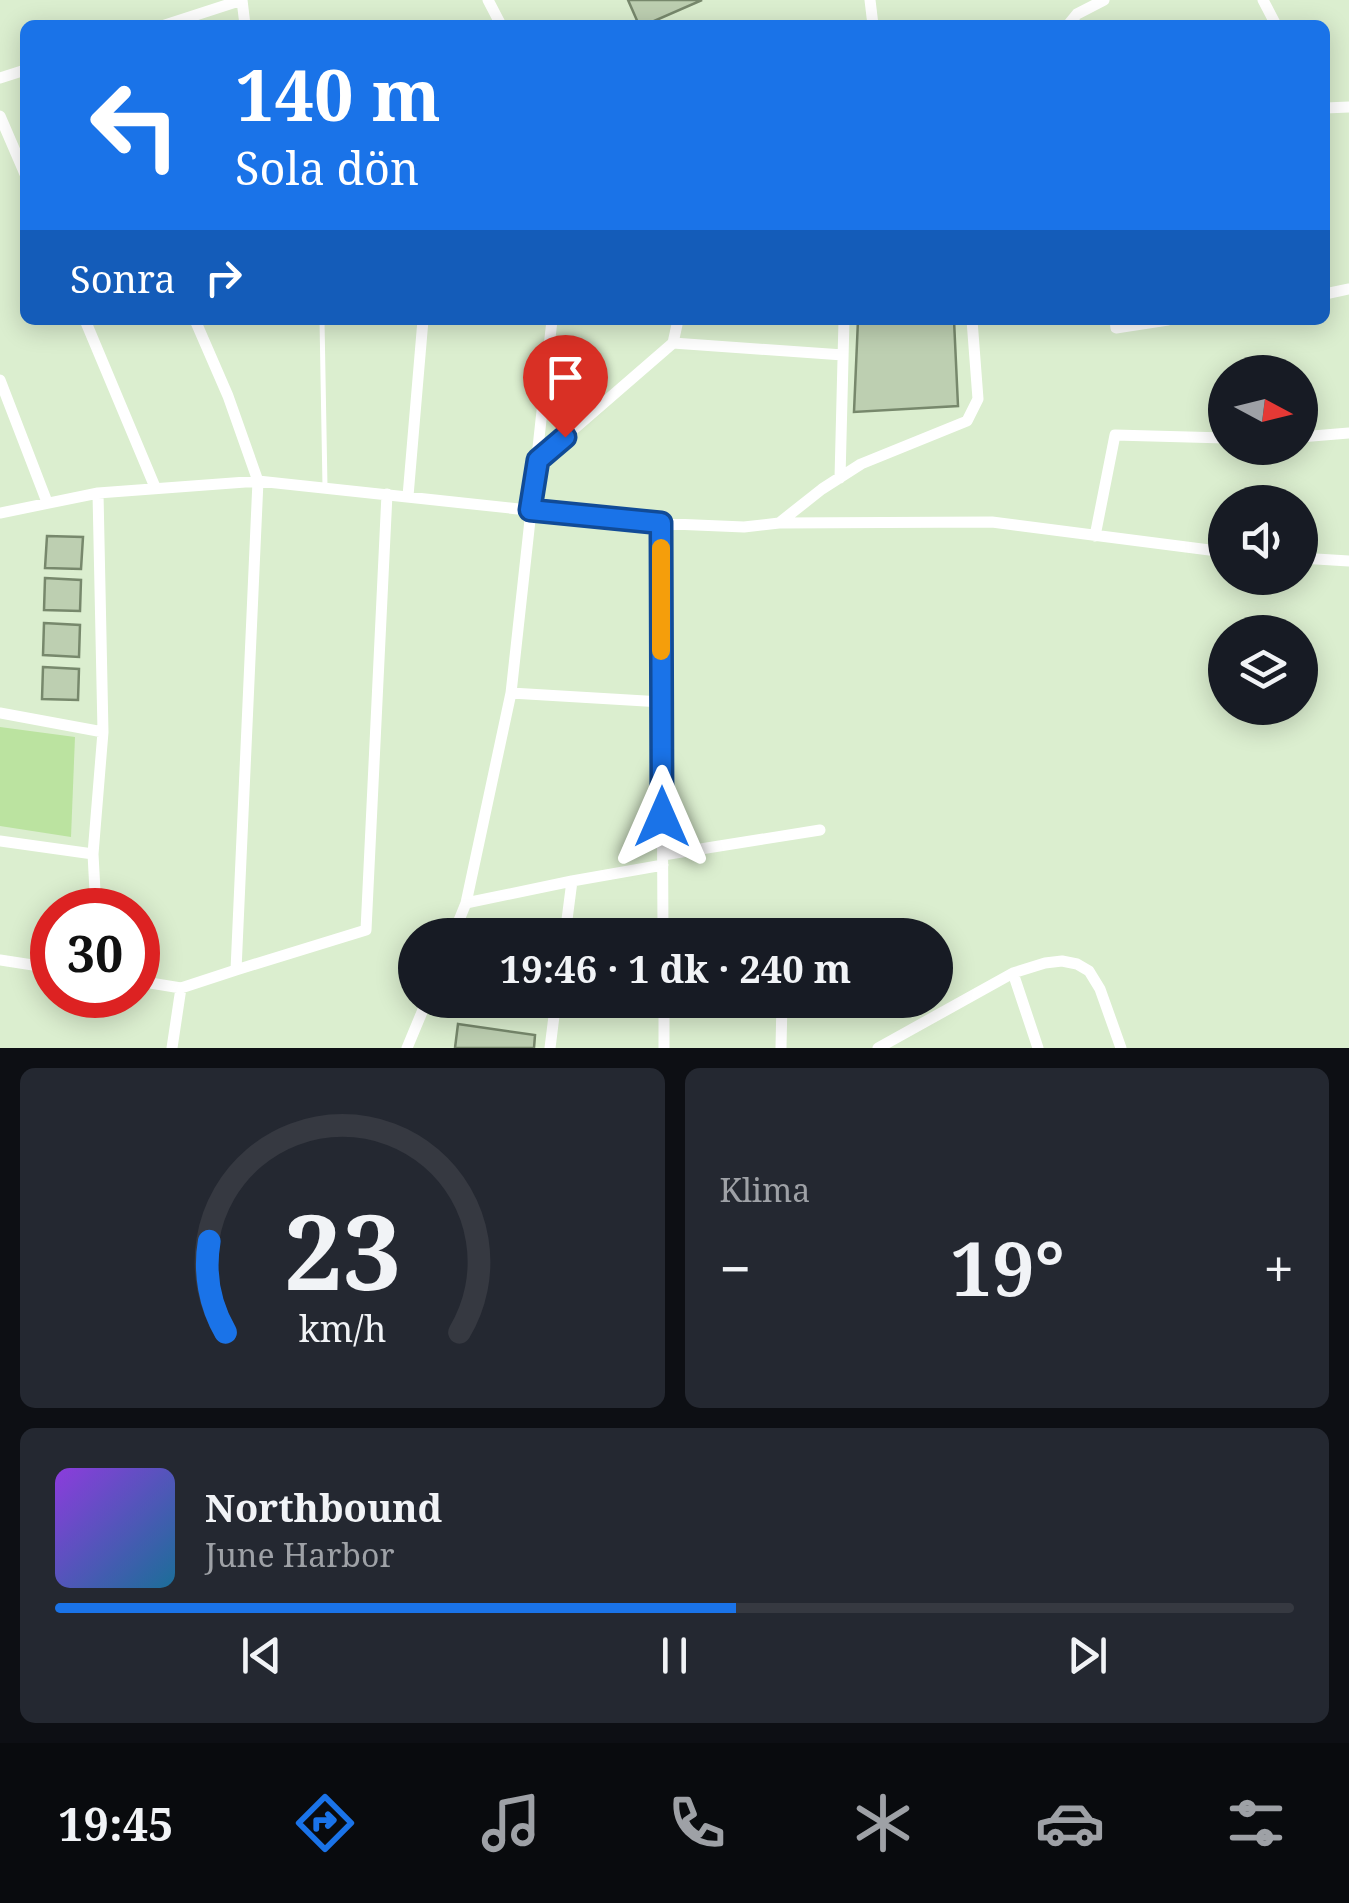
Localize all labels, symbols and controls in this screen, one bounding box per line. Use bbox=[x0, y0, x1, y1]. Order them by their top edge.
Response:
text: 140 m bbox=[235, 46, 441, 142]
icon: left bbox=[70, 60, 200, 190]
text: Sola dön bbox=[235, 137, 419, 198]
icon: right bbox=[196, 250, 251, 305]
text: Sonra bbox=[70, 252, 176, 304]
pin bbox=[523, 335, 608, 438]
icon: arrive bbox=[538, 350, 593, 405]
north arrow bbox=[1208, 355, 1318, 465]
map controls bbox=[1208, 355, 1318, 725]
button: sound bbox=[1208, 485, 1318, 595]
button: layers bbox=[1208, 615, 1318, 725]
position arrow bbox=[610, 765, 714, 869]
speed limit sign: 30 bbox=[30, 888, 160, 1018]
text: 19:46 · 1 dk · 240 m bbox=[500, 942, 851, 994]
text: Klima bbox=[720, 1168, 810, 1211]
text: 23 bbox=[283, 1179, 401, 1320]
text: 19° bbox=[950, 1216, 1065, 1318]
text: − bbox=[720, 1230, 751, 1305]
text: + bbox=[1263, 1230, 1294, 1305]
text: km/h bbox=[298, 1304, 386, 1352]
text: Northbound bbox=[205, 1481, 442, 1533]
text: June Harbor bbox=[205, 1533, 394, 1576]
icon: previous bbox=[234, 1628, 289, 1683]
icon: pause bbox=[647, 1628, 702, 1683]
icon: next bbox=[1060, 1628, 1115, 1683]
icon: directions bbox=[290, 1788, 360, 1858]
icon: music bbox=[476, 1788, 546, 1858]
icon: phone bbox=[662, 1788, 732, 1858]
icon: climate bbox=[848, 1788, 918, 1858]
icon: car bbox=[1035, 1788, 1105, 1858]
icon: filters bbox=[1221, 1788, 1291, 1858]
text: 19:45 bbox=[58, 1793, 174, 1854]

